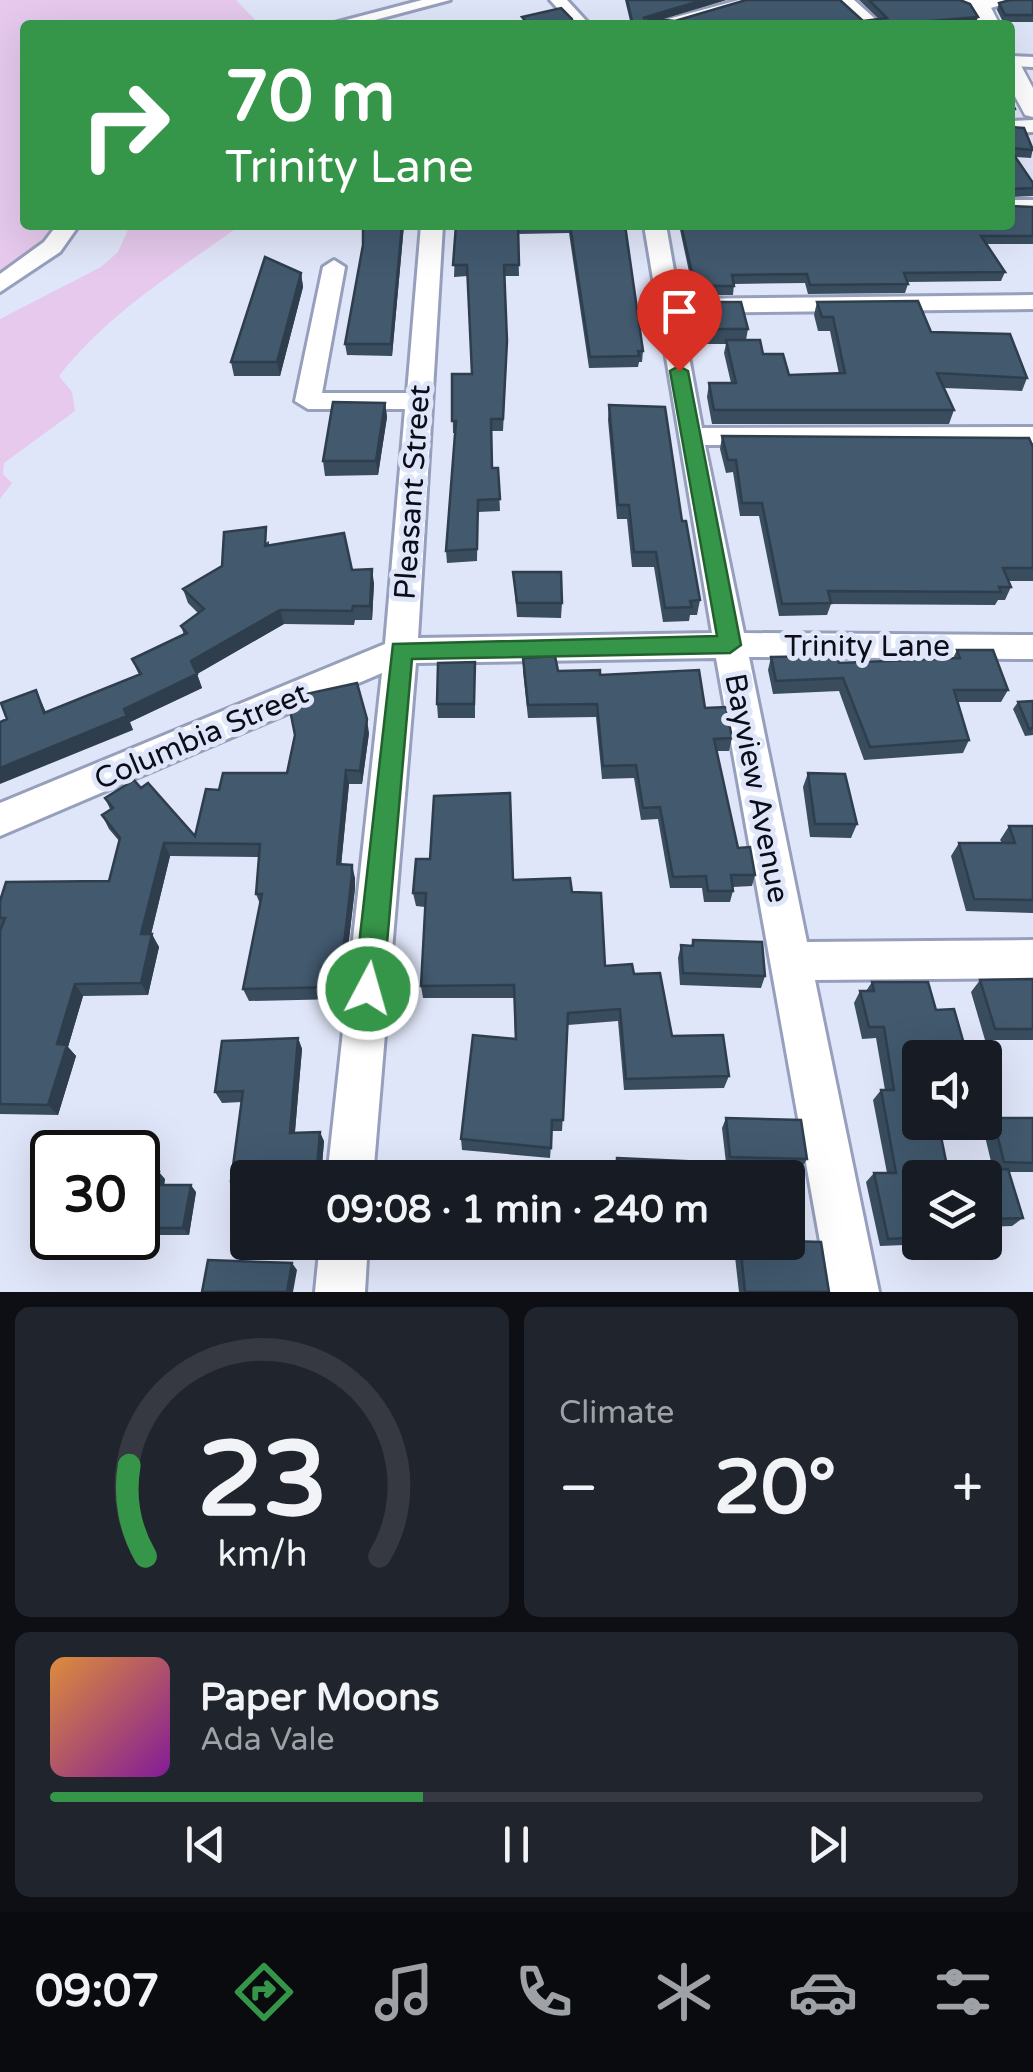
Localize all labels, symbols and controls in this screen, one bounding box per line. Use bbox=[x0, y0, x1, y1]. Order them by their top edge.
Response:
text: 70 m bbox=[225, 56, 395, 140]
icon: right bbox=[60, 60, 190, 190]
text: Trinity Lane bbox=[225, 141, 474, 195]
pin bbox=[637, 269, 722, 372]
icon: arrive bbox=[652, 284, 707, 339]
street label: Pleasant Street bbox=[387, 383, 438, 601]
street label: Trinity Lane bbox=[784, 628, 950, 665]
street label: Bayview Avenue bbox=[716, 670, 797, 906]
street label: Columbia Street bbox=[89, 675, 314, 798]
position arrow bbox=[316, 937, 420, 1041]
map controls bbox=[902, 1040, 1002, 1260]
button: sound bbox=[902, 1040, 1002, 1140]
speed limit sign: 30 bbox=[30, 1130, 160, 1260]
button: layers bbox=[902, 1160, 1002, 1260]
text: 09:08 · 1 min · 240 m bbox=[326, 1187, 709, 1233]
text: Climate bbox=[559, 1394, 674, 1432]
text: 23 bbox=[197, 1419, 327, 1544]
text: 20° bbox=[714, 1443, 836, 1533]
text: − bbox=[559, 1456, 598, 1522]
text: + bbox=[952, 1456, 983, 1522]
text: km/h bbox=[217, 1533, 307, 1576]
text: Paper Moons bbox=[200, 1675, 440, 1721]
text: Ada Vale bbox=[200, 1721, 335, 1759]
icon: previous bbox=[178, 1817, 233, 1872]
icon: pause bbox=[489, 1817, 544, 1872]
icon: next bbox=[800, 1817, 855, 1872]
icon: directions bbox=[229, 1957, 299, 2027]
icon: music bbox=[369, 1957, 439, 2027]
icon: phone bbox=[509, 1957, 579, 2027]
icon: climate bbox=[649, 1957, 719, 2027]
icon: car bbox=[788, 1957, 858, 2027]
icon: filters bbox=[928, 1957, 998, 2027]
text: 09:07 bbox=[35, 1965, 160, 2019]

